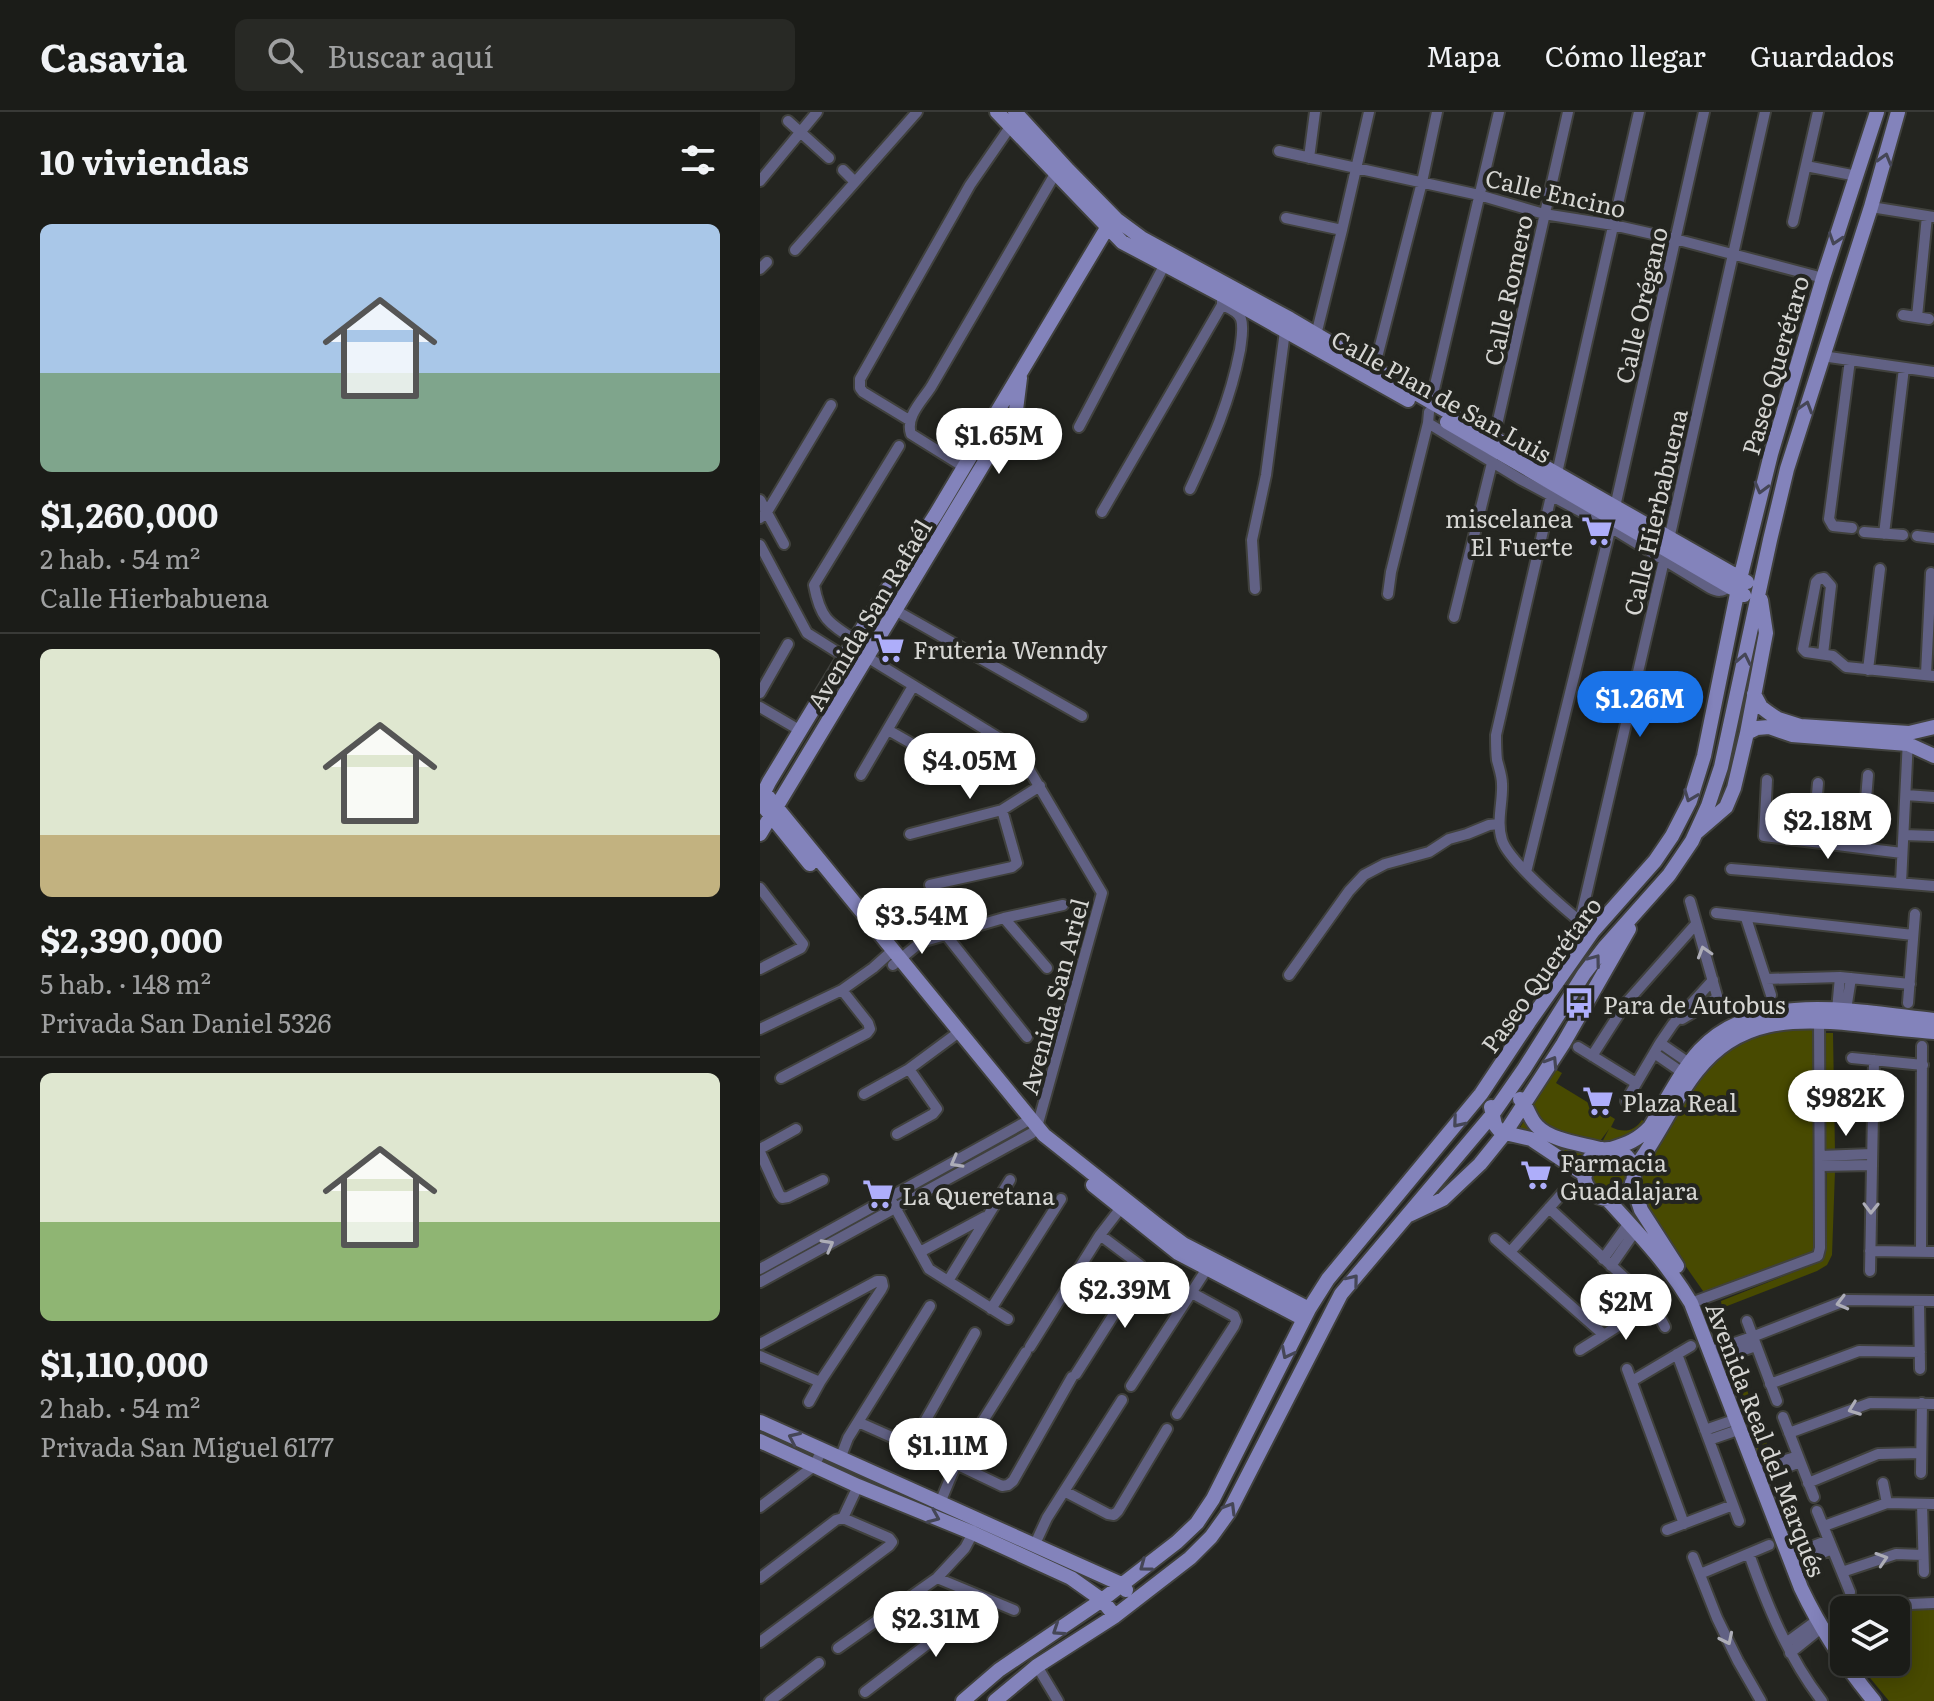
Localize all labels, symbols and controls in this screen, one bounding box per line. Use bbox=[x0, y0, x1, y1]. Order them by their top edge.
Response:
search box bbox=[235, 19, 795, 91]
text: Casavia bbox=[40, 27, 187, 84]
icon: search bbox=[263, 33, 307, 77]
text: Buscar aquí bbox=[327, 33, 493, 77]
text: Mapa bbox=[1426, 34, 1501, 76]
text: Cómo llegar bbox=[1545, 34, 1706, 76]
text: Guardados bbox=[1750, 34, 1894, 76]
text: 10 viviendas bbox=[40, 135, 249, 185]
icon: filters bbox=[676, 138, 720, 182]
one-way arrow bbox=[1876, 152, 1892, 166]
street label: Calle Encino bbox=[1482, 159, 1630, 225]
street label: Calle Romero bbox=[1474, 211, 1540, 369]
street label: Calle Orégano bbox=[1605, 223, 1675, 387]
one-way arrow bbox=[1829, 232, 1845, 246]
street label: Paseo Querétaro bbox=[1732, 271, 1816, 459]
icon: home bbox=[308, 276, 452, 420]
street label: Calle Plan de San Luis bbox=[1326, 320, 1558, 470]
one-way arrow bbox=[1797, 400, 1813, 414]
street label: Calle Hierbabuena bbox=[1613, 405, 1695, 619]
pin: $1.65M bbox=[934, 408, 1064, 476]
text: $1.65M bbox=[954, 414, 1044, 453]
one-way arrow bbox=[1754, 481, 1771, 495]
text: $1,260,000 bbox=[40, 488, 218, 538]
place label: miscelanea El Fuerte bbox=[1445, 500, 1573, 563]
street label: Avenida San Rafaél bbox=[797, 512, 939, 716]
supermarket icon: miscelanea El Fuerte bbox=[1580, 514, 1614, 548]
text: 2 hab. · 54 m² bbox=[40, 538, 200, 577]
text: Calle Hierbabuena bbox=[40, 577, 269, 616]
supermarket icon: Fruteria Wenndy bbox=[872, 631, 906, 665]
place label: Fruteria Wenndy bbox=[913, 631, 1108, 666]
one-way arrow bbox=[1735, 653, 1752, 666]
pin: $1.26M bbox=[1575, 671, 1705, 739]
text: $1.26M bbox=[1595, 677, 1685, 716]
icon: home bbox=[308, 701, 452, 845]
pin: $4.05M bbox=[905, 733, 1035, 801]
text: $4.05M bbox=[922, 739, 1018, 778]
one-way arrow bbox=[1684, 788, 1700, 802]
pin: $2.18M bbox=[1763, 793, 1893, 861]
text: $2.18M bbox=[1783, 799, 1873, 838]
pin: $3.54M bbox=[857, 888, 987, 956]
street label: Paseo Querétaro bbox=[1471, 889, 1609, 1059]
text: $3.54M bbox=[875, 894, 969, 933]
street label: Avenida San Ariel bbox=[1010, 894, 1096, 1098]
text: $2,390,000 bbox=[40, 913, 223, 963]
one-way arrow bbox=[1697, 946, 1713, 960]
one-way arrow bbox=[1585, 954, 1599, 969]
text: 5 hab. · 148 m² bbox=[40, 963, 211, 1002]
bus stop icon: Para de Autobus bbox=[1562, 986, 1596, 1020]
place label: Para de Autobus bbox=[1603, 986, 1786, 1021]
text: Privada San Daniel 5326 bbox=[40, 1002, 331, 1041]
one-way arrow bbox=[1542, 1056, 1557, 1071]
pin: $982K bbox=[1790, 1070, 1902, 1138]
text: $982K bbox=[1806, 1076, 1886, 1115]
supermarket icon: Plaza Real bbox=[1581, 1084, 1615, 1118]
place label: Plaza Real bbox=[1622, 1084, 1737, 1119]
one-way arrow bbox=[1453, 1112, 1468, 1127]
icon: home bbox=[308, 1125, 452, 1269]
place label: Farmacia Guadalajara bbox=[1560, 1144, 1698, 1207]
one-way arrow bbox=[950, 1152, 964, 1167]
supermarket icon: Farmacia Guadalajara bbox=[1519, 1158, 1553, 1192]
supermarket icon: La Queretana bbox=[861, 1177, 895, 1211]
place label: La Queretana bbox=[902, 1177, 1055, 1212]
one-way arrow bbox=[1862, 1202, 1880, 1215]
one-way arrow bbox=[820, 1239, 835, 1254]
pin: $2.39M bbox=[1060, 1262, 1190, 1330]
text: $2.39M bbox=[1078, 1268, 1172, 1307]
pin: $2M bbox=[1587, 1274, 1665, 1342]
one-way arrow bbox=[1343, 1275, 1358, 1289]
text: $2M bbox=[1598, 1280, 1654, 1319]
one-way arrow bbox=[1836, 1294, 1849, 1311]
street label: Avenida Real del Marqués bbox=[1698, 1297, 1836, 1582]
text: $1,110,000 bbox=[40, 1337, 208, 1387]
one-way arrow bbox=[1282, 1344, 1297, 1359]
text: 2 hab. · 54 m² bbox=[40, 1387, 200, 1426]
one-way arrow bbox=[1848, 1399, 1862, 1416]
pin: $1.11M bbox=[883, 1418, 1013, 1486]
text: $1.11M bbox=[907, 1424, 989, 1463]
text: Privada San Miguel 6177 bbox=[40, 1426, 334, 1465]
one-way arrow bbox=[788, 1432, 803, 1448]
one-way arrow bbox=[1220, 1502, 1236, 1517]
one-way arrow bbox=[926, 1508, 940, 1524]
one-way arrow bbox=[1875, 1552, 1888, 1568]
one-way arrow bbox=[1140, 1556, 1154, 1570]
pin: $2.31M bbox=[871, 1591, 1001, 1659]
map controls bbox=[1830, 1596, 1910, 1676]
button: layers bbox=[1830, 1596, 1910, 1676]
text: $2.31M bbox=[892, 1597, 980, 1636]
one-way arrow bbox=[1052, 1620, 1067, 1635]
one-way arrow bbox=[1717, 1631, 1733, 1645]

